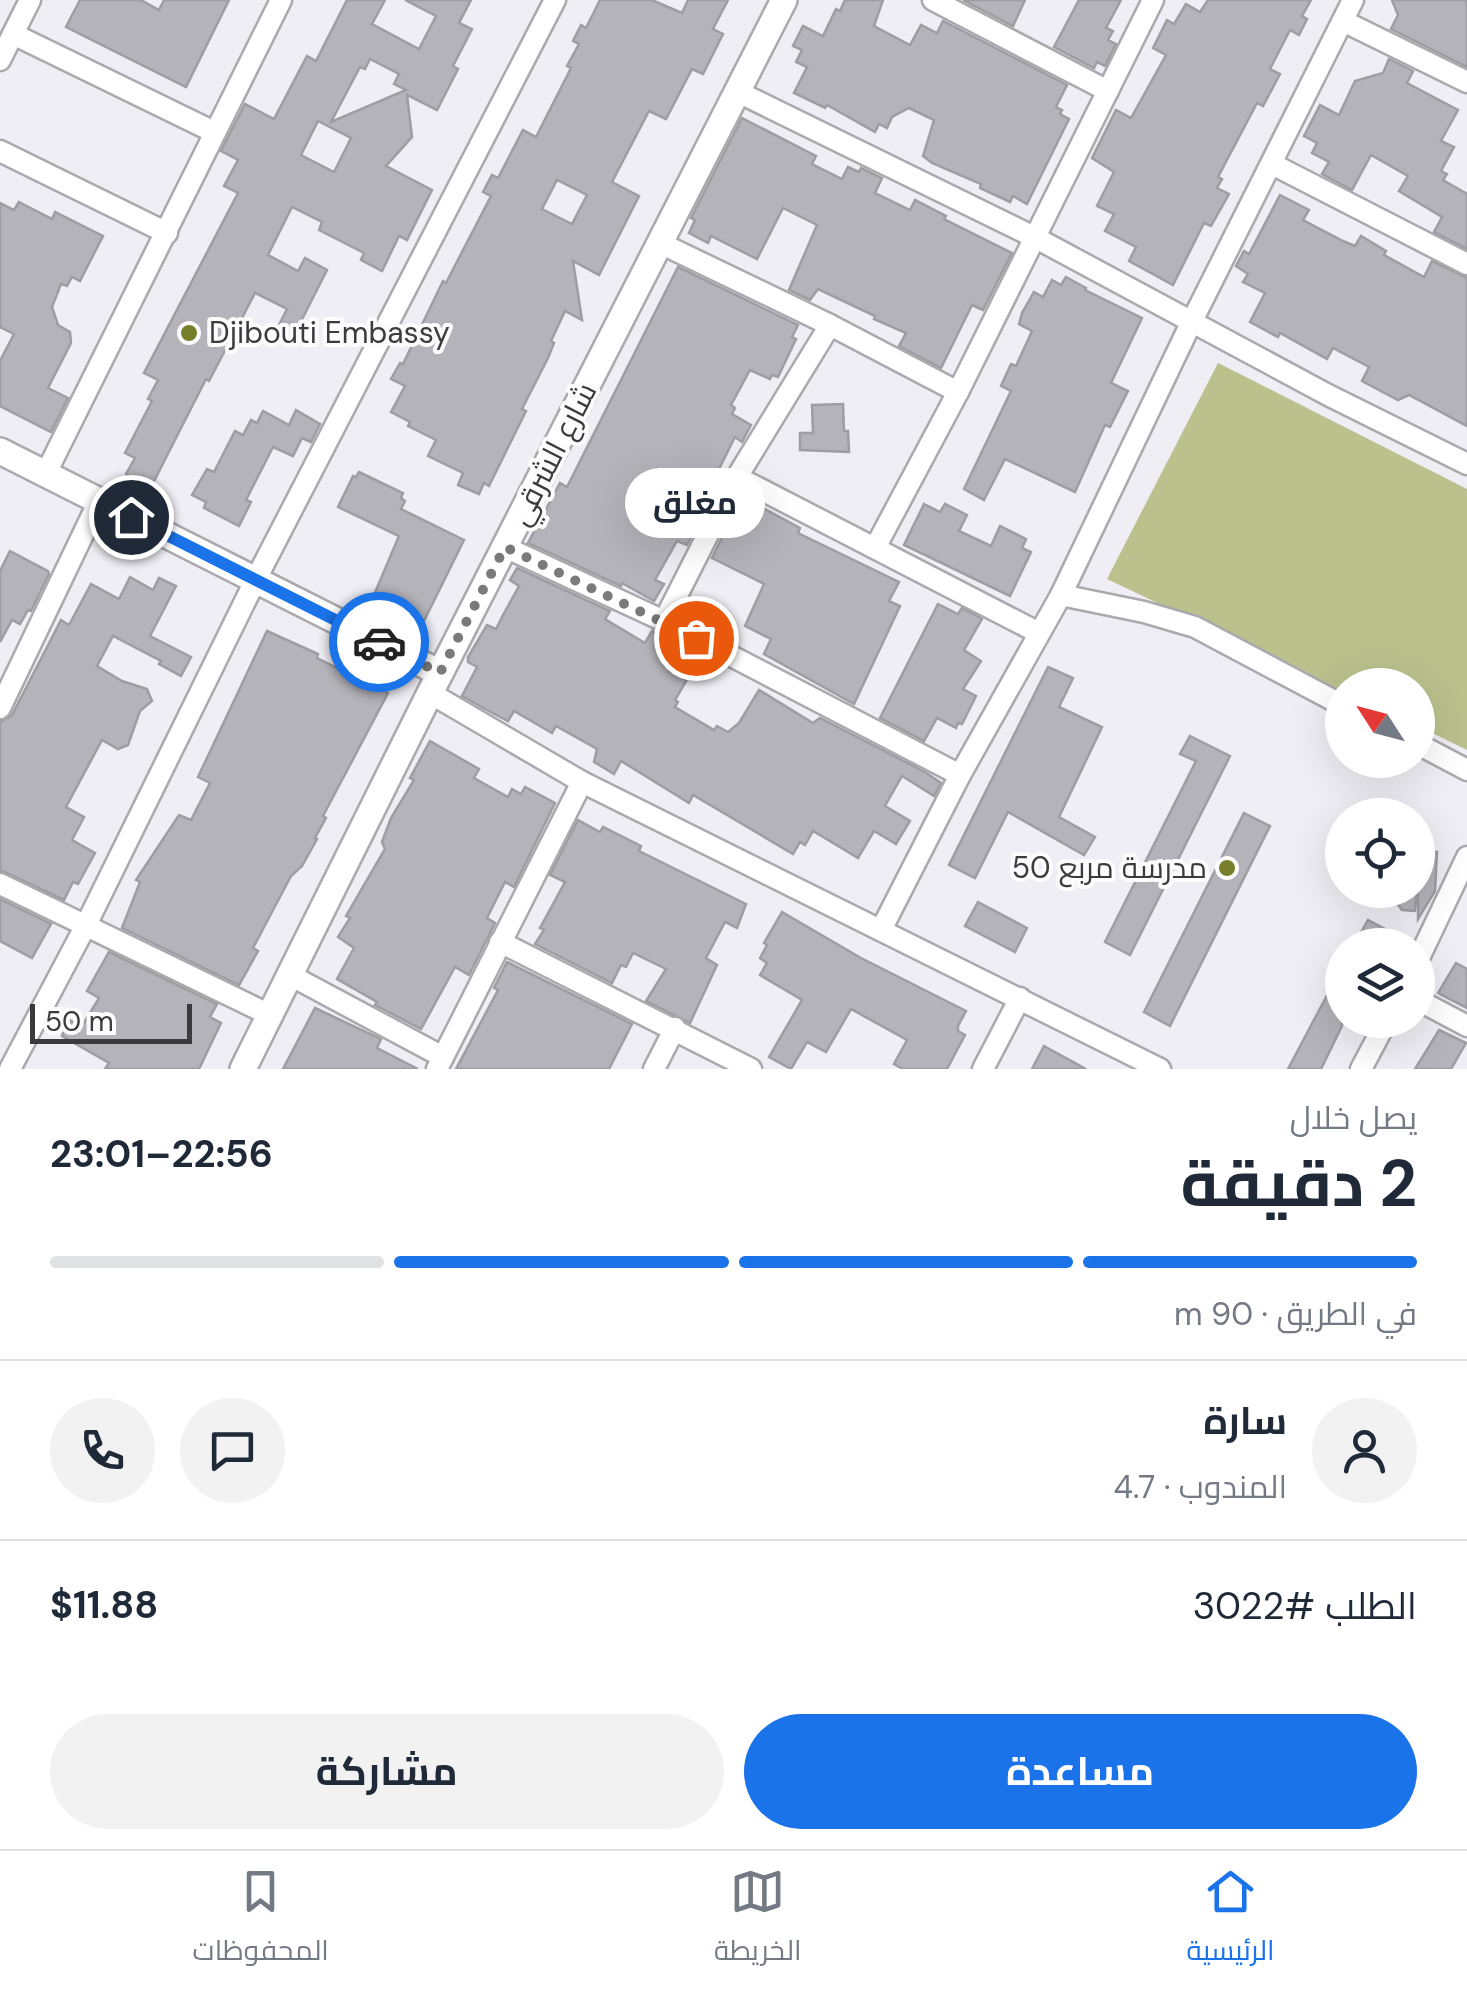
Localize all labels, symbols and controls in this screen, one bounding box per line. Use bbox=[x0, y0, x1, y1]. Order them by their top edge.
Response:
place label: Djibouti Embassy bbox=[209, 313, 450, 352]
marker: Djibouti Embassy bbox=[178, 322, 200, 344]
street label: شارع الشرقي bbox=[500, 376, 609, 534]
callout: مغلق bbox=[626, 468, 766, 538]
pin bbox=[89, 475, 174, 560]
text: مغلق bbox=[653, 482, 737, 524]
icon: home bbox=[104, 490, 159, 545]
courier bbox=[329, 592, 429, 692]
pin bbox=[654, 596, 739, 681]
icon: bag bbox=[669, 611, 724, 666]
icon: car bbox=[352, 615, 407, 670]
north arrow bbox=[1325, 668, 1435, 778]
map controls bbox=[1325, 668, 1435, 1038]
button: locate bbox=[1325, 798, 1435, 908]
place label: مدرسة مربع 50 bbox=[1012, 848, 1207, 888]
marker: مدرسة مربع 50 bbox=[1216, 857, 1238, 879]
button: layers bbox=[1325, 928, 1435, 1038]
scale bar bbox=[30, 999, 192, 1044]
text: 50 m bbox=[45, 1003, 114, 1040]
text: يصل خلال bbox=[1290, 1097, 1417, 1139]
text: 22:56–23:01 bbox=[50, 1129, 273, 1179]
text: 2 دقيقة bbox=[1180, 1142, 1417, 1226]
text: في الطريق · 90 m bbox=[1174, 1293, 1417, 1335]
text: سارة bbox=[1204, 1396, 1287, 1446]
button: phone bbox=[50, 1398, 155, 1503]
button: chat bbox=[180, 1398, 285, 1503]
button: person bbox=[1312, 1398, 1417, 1503]
text: المندوب · 4.7 bbox=[1113, 1466, 1287, 1508]
text: $11.88 bbox=[50, 1580, 158, 1630]
text: الطلب #3022 bbox=[1193, 1581, 1417, 1631]
button: مشاركة bbox=[50, 1714, 724, 1829]
button: مساعدة bbox=[744, 1714, 1417, 1829]
tab: المحفوظات bbox=[193, 1864, 329, 1976]
tab: الخريطة bbox=[714, 1864, 801, 1976]
tab: الرئيسية bbox=[1187, 1864, 1274, 1976]

